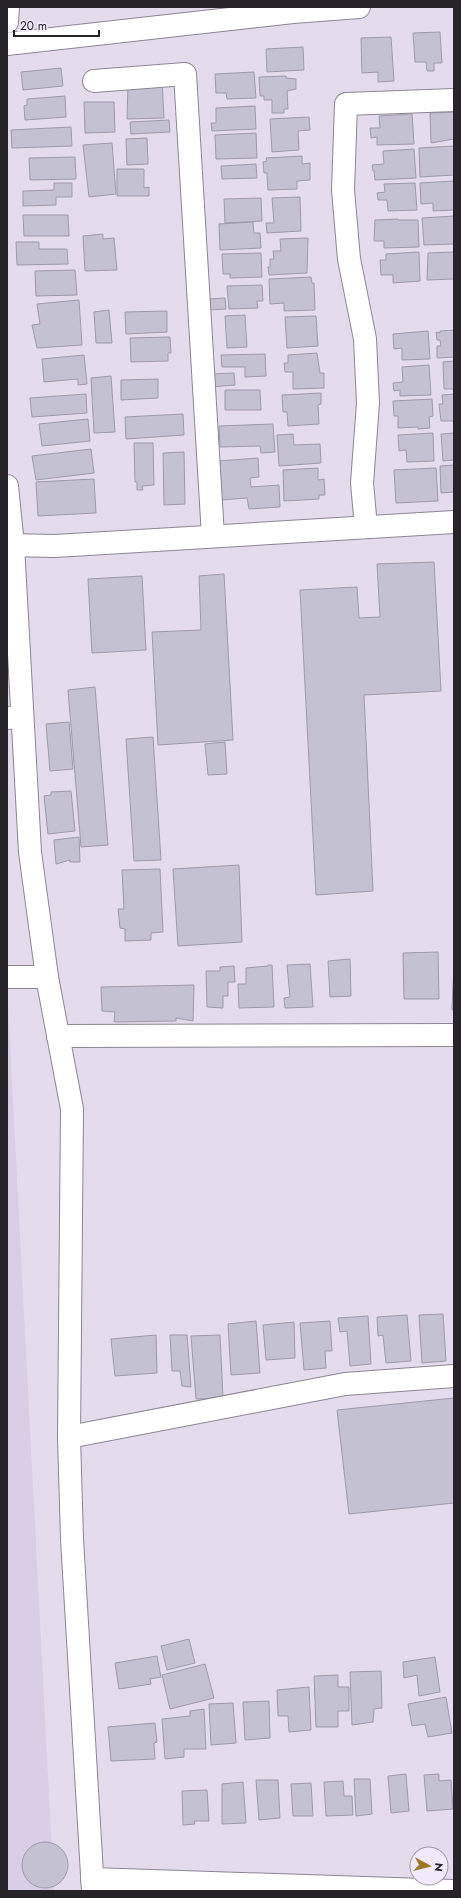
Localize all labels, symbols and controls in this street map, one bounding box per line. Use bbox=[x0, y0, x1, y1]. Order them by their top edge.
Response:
scale bar bbox=[14, 12, 99, 38]
text: 20 m bbox=[20, 17, 47, 35]
north arrow bbox=[409, 1846, 449, 1886]
text: N bbox=[430, 1862, 447, 1873]

